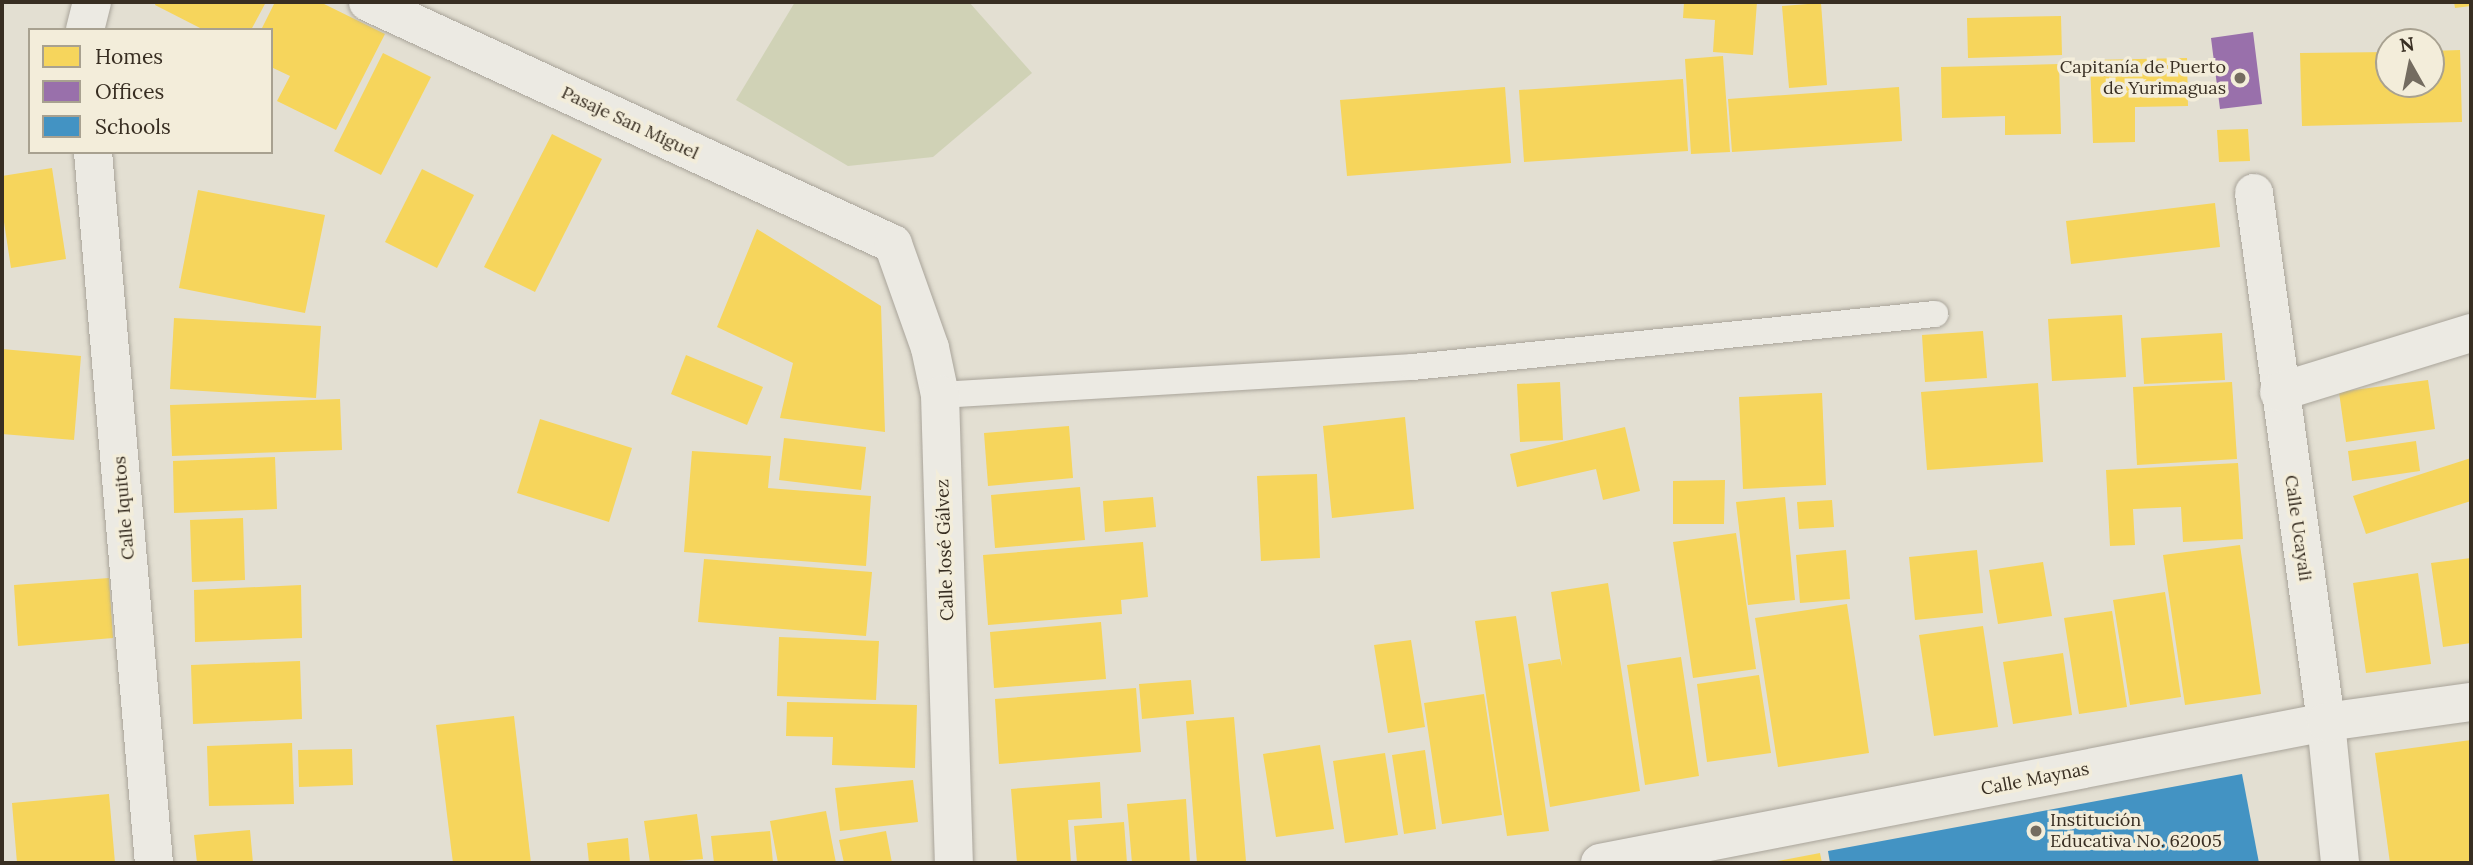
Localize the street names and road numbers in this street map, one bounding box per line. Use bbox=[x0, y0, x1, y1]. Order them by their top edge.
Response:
street label: Pasaje San Miguel bbox=[558, 82, 702, 164]
street label: Calle Iquitos bbox=[109, 455, 139, 561]
street label: Calle Ucayali bbox=[2280, 474, 2316, 582]
street label: Calle José Gálvez bbox=[932, 479, 958, 621]
street label: Calle Maynas bbox=[1979, 758, 2091, 800]

